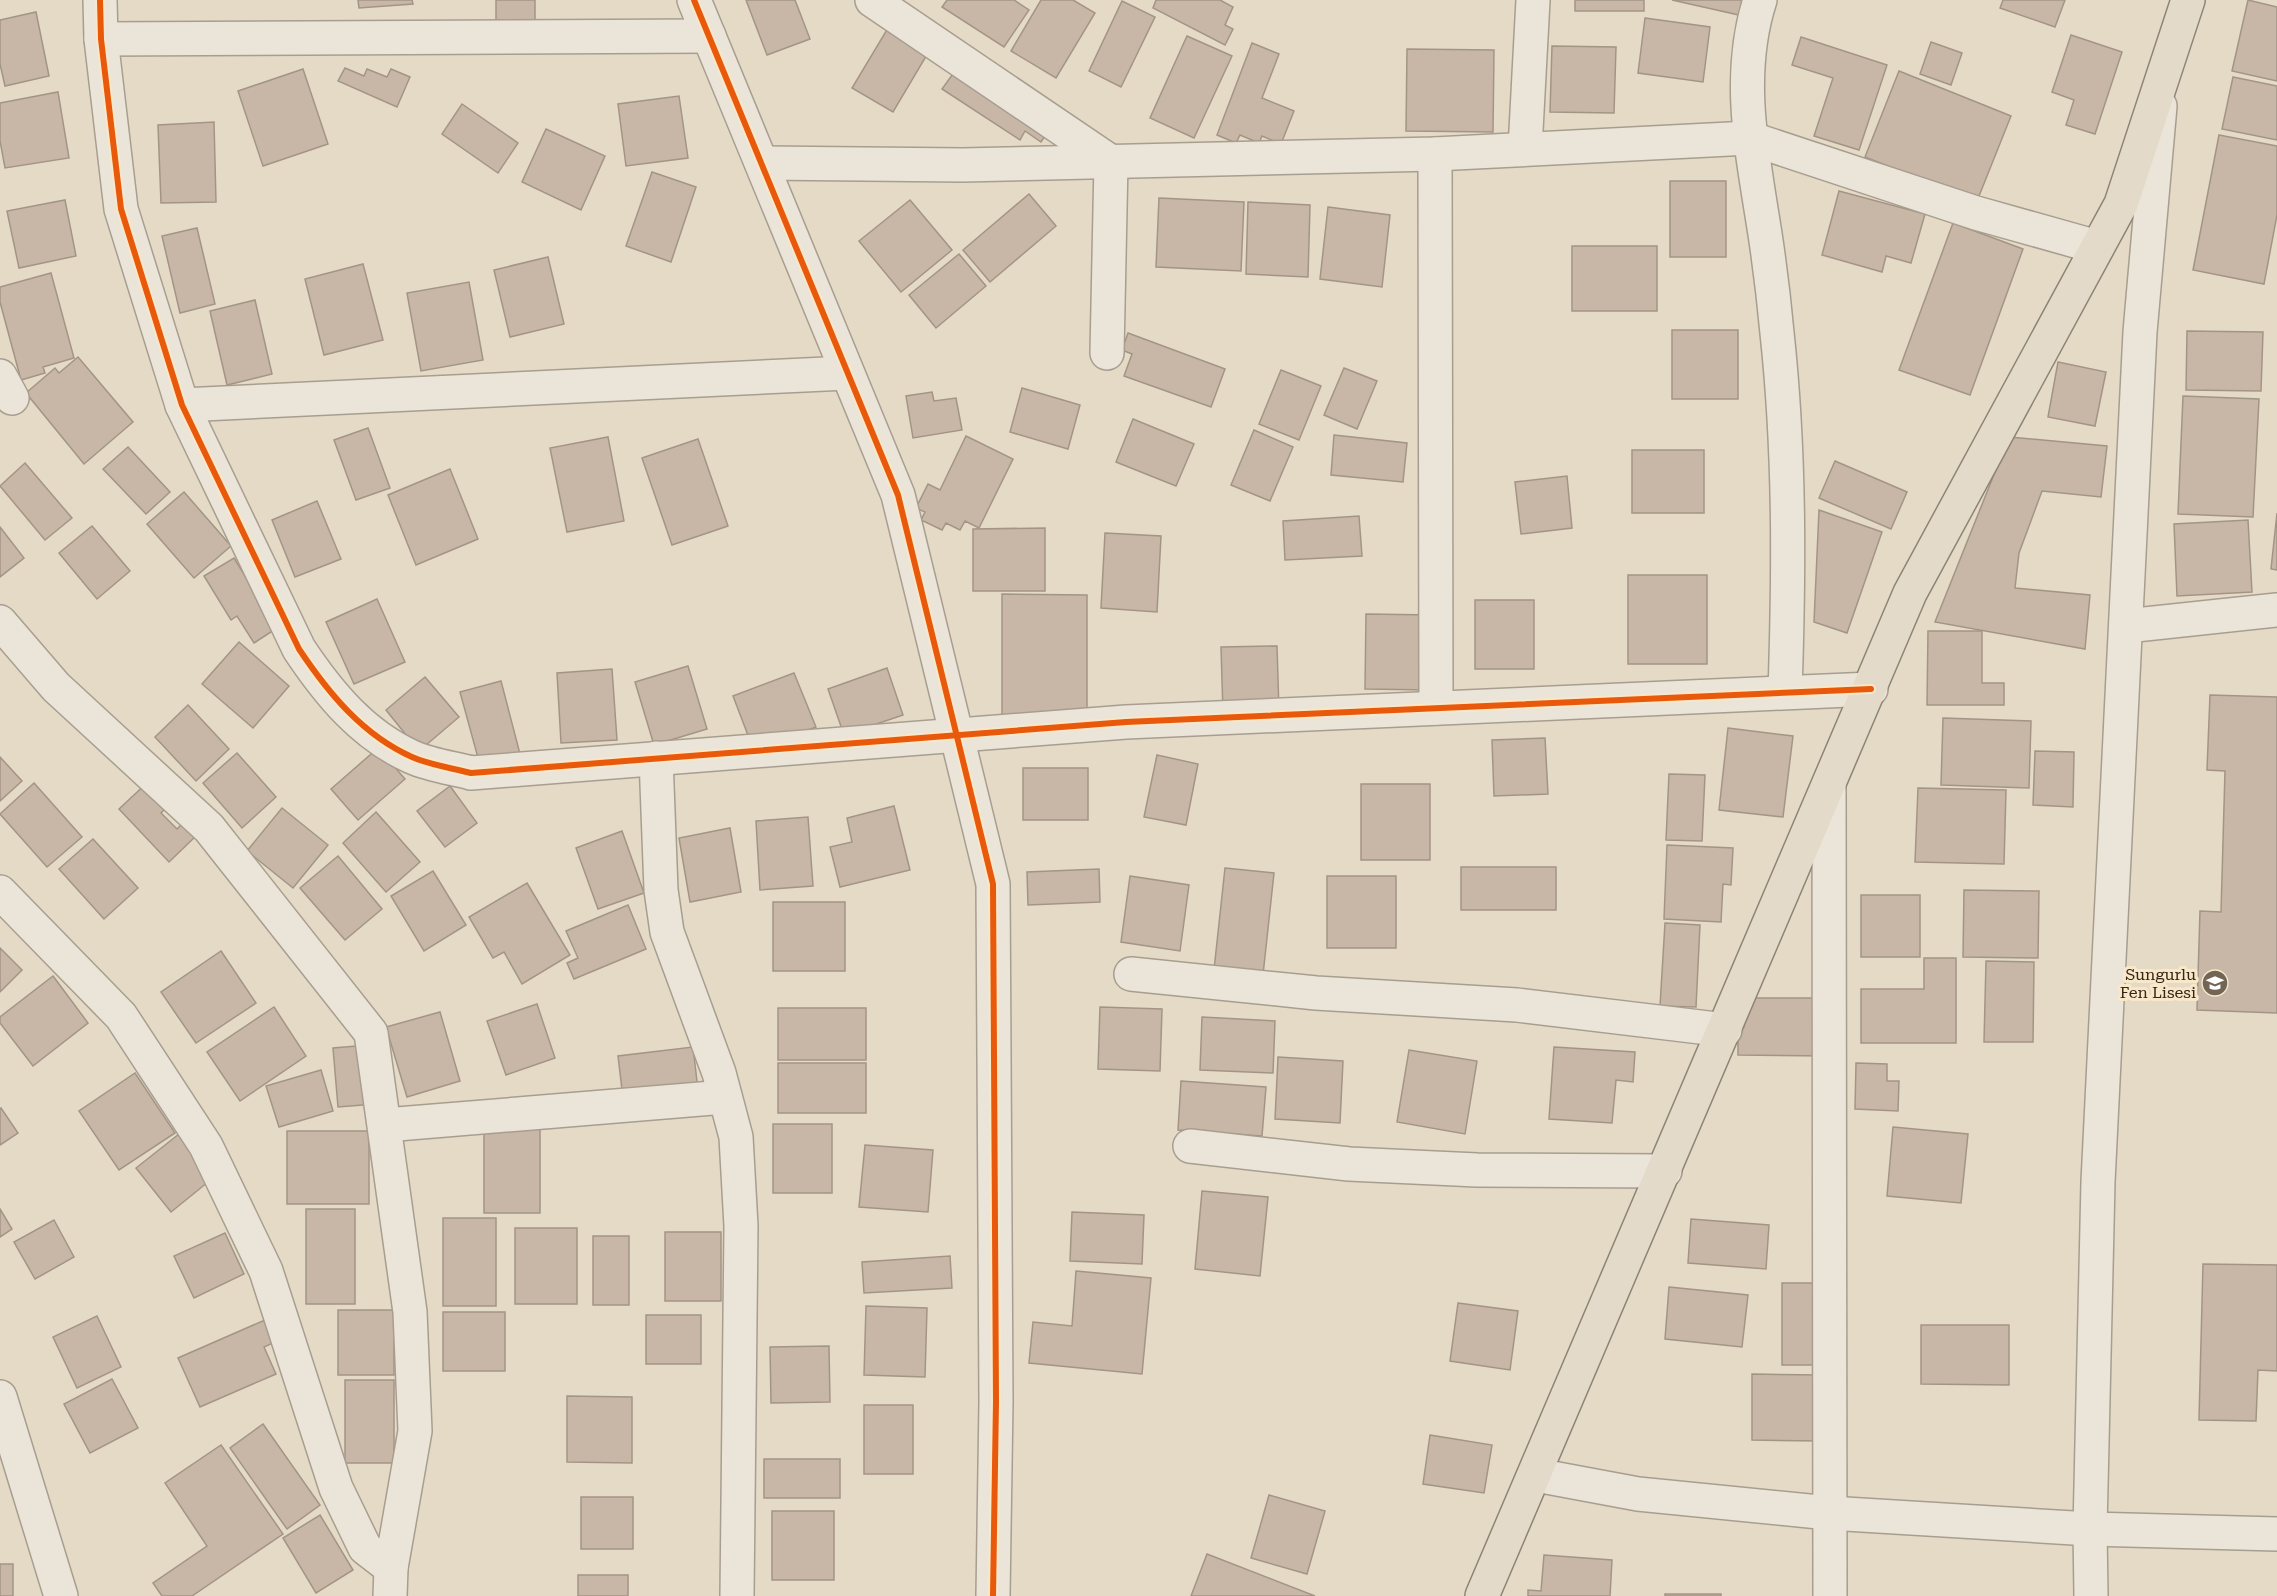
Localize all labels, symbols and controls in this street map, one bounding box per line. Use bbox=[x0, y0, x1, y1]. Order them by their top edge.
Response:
place label: Sungurlu Fen Lisesi bbox=[2120, 965, 2196, 1002]
school or university icon: Sungurlu Fen Lisesi bbox=[2200, 968, 2230, 998]

